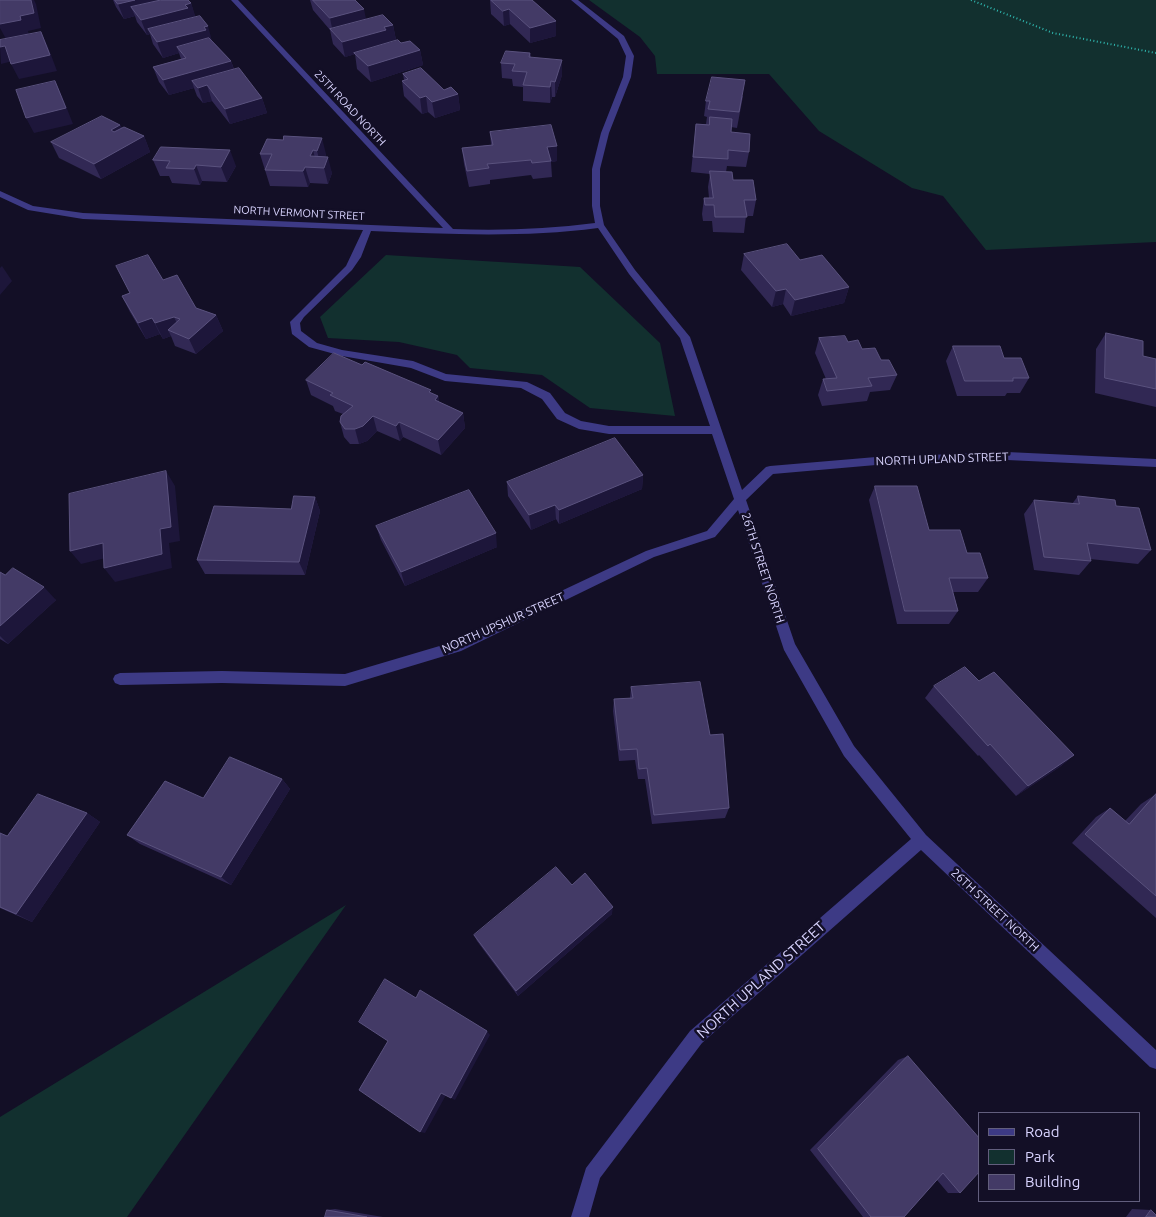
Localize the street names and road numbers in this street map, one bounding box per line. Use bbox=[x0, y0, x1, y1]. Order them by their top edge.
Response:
street label: 25TH ROAD NORTH bbox=[312, 68, 388, 148]
street label: NORTH VERMONT STREET bbox=[233, 203, 365, 223]
street label: NORTH UPLAND STREET bbox=[875, 449, 1009, 469]
street label: 26TH STREET NORTH bbox=[738, 511, 788, 625]
street label: NORTH UPSHUR STREET bbox=[440, 590, 566, 656]
street label: 26TH STREET NORTH bbox=[948, 866, 1042, 954]
street label: NORTH UPLAND STREET bbox=[693, 918, 829, 1042]

